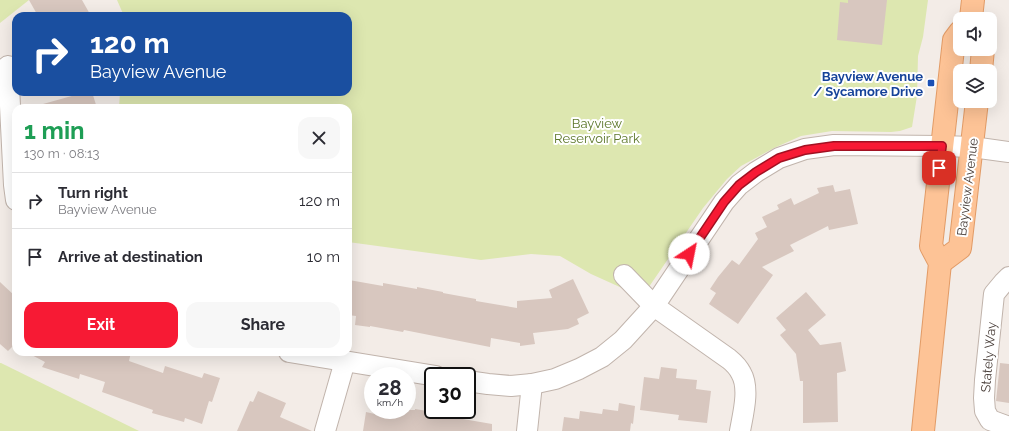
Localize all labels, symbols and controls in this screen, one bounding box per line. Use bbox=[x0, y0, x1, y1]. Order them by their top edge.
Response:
map controls bbox=[953, 12, 997, 108]
button: sound bbox=[953, 12, 997, 56]
text: 120 m bbox=[90, 27, 170, 60]
icon: right bbox=[24, 28, 76, 80]
text: Bayview Avenue bbox=[90, 61, 226, 82]
button: layers bbox=[953, 64, 997, 108]
place label: Bayview Avenue / Sycamore Drive bbox=[813, 69, 923, 99]
marker: Bayview Avenue / Sycamore Drive bbox=[926, 78, 936, 88]
text: 1 min bbox=[24, 116, 85, 145]
park label: Bayview Reservoir Park bbox=[554, 116, 640, 146]
button: close bbox=[298, 117, 340, 159]
street label: Bayview Avenue bbox=[954, 137, 981, 237]
text: 130 m · 08:13 bbox=[24, 146, 99, 161]
pin bbox=[922, 151, 956, 185]
icon: arrive bbox=[928, 157, 950, 179]
text: Turn right bbox=[58, 184, 128, 202]
icon: right bbox=[24, 190, 46, 212]
text: 120 m bbox=[299, 192, 340, 210]
text: Bayview Avenue bbox=[58, 202, 157, 217]
position arrow bbox=[668, 233, 710, 275]
icon: arrive bbox=[24, 246, 46, 268]
text: Arrive at destination bbox=[58, 248, 203, 266]
text: 10 m bbox=[307, 248, 340, 266]
button: Exit bbox=[24, 302, 178, 348]
button: Share bbox=[186, 302, 340, 348]
street label: Stately Way bbox=[978, 321, 999, 393]
speed limit sign: 30 bbox=[424, 367, 476, 419]
text: 28 bbox=[378, 376, 402, 400]
text: km/h bbox=[377, 397, 403, 408]

